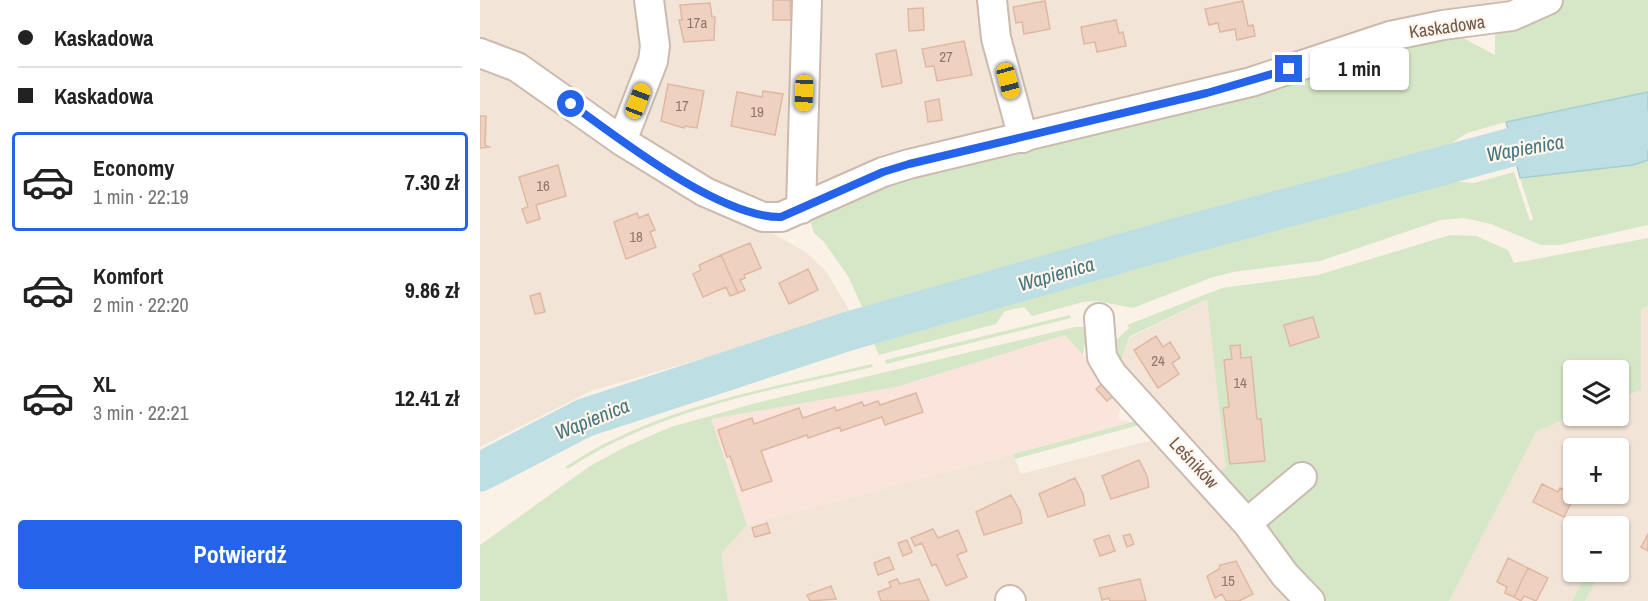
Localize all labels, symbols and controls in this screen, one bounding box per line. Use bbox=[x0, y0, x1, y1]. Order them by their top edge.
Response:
street label: Kaskadowa bbox=[1407, 9, 1486, 44]
house number: 17a bbox=[687, 12, 707, 33]
text: Kaskadowa bbox=[54, 23, 153, 53]
house number: 27 bbox=[939, 46, 953, 67]
callout: 1 min bbox=[1310, 48, 1409, 90]
route end bbox=[1275, 55, 1302, 82]
text: 1 min bbox=[1338, 55, 1381, 82]
car bbox=[995, 61, 1021, 101]
car bbox=[794, 75, 814, 111]
text: Kaskadowa bbox=[54, 81, 153, 111]
car bbox=[623, 81, 653, 121]
route start bbox=[557, 90, 584, 117]
house number: 17 bbox=[675, 95, 689, 116]
house number: 19 bbox=[750, 101, 764, 122]
water label: Wapienica bbox=[1484, 127, 1566, 168]
text: Economy bbox=[93, 153, 174, 183]
icon: car bbox=[21, 155, 75, 209]
text: 7.30 zł bbox=[405, 167, 459, 197]
house number: 16 bbox=[536, 175, 550, 196]
text: 1 min · 22:19 bbox=[93, 183, 189, 210]
house number: 18 bbox=[629, 226, 643, 247]
water label: Wapienica bbox=[1015, 250, 1097, 297]
text: Komfort bbox=[93, 261, 163, 291]
icon: car bbox=[21, 263, 75, 317]
text: 9.86 zł bbox=[405, 275, 459, 305]
text: 2 min · 22:20 bbox=[93, 291, 189, 318]
house number: 24 bbox=[1151, 350, 1165, 371]
map controls bbox=[1563, 360, 1629, 582]
button: layers bbox=[1563, 360, 1629, 426]
text: XL bbox=[93, 369, 116, 399]
icon: car bbox=[21, 371, 75, 425]
house number: 14 bbox=[1233, 372, 1247, 393]
text: 12.41 zł bbox=[395, 383, 459, 413]
water label: Wapienica bbox=[551, 391, 633, 446]
text: 3 min · 22:21 bbox=[93, 399, 189, 426]
street label: Leśników bbox=[1164, 431, 1225, 494]
button: + bbox=[1563, 438, 1629, 504]
button: − bbox=[1563, 516, 1629, 582]
button: Potwierdź bbox=[18, 520, 462, 589]
house number: 15 bbox=[1221, 570, 1235, 591]

